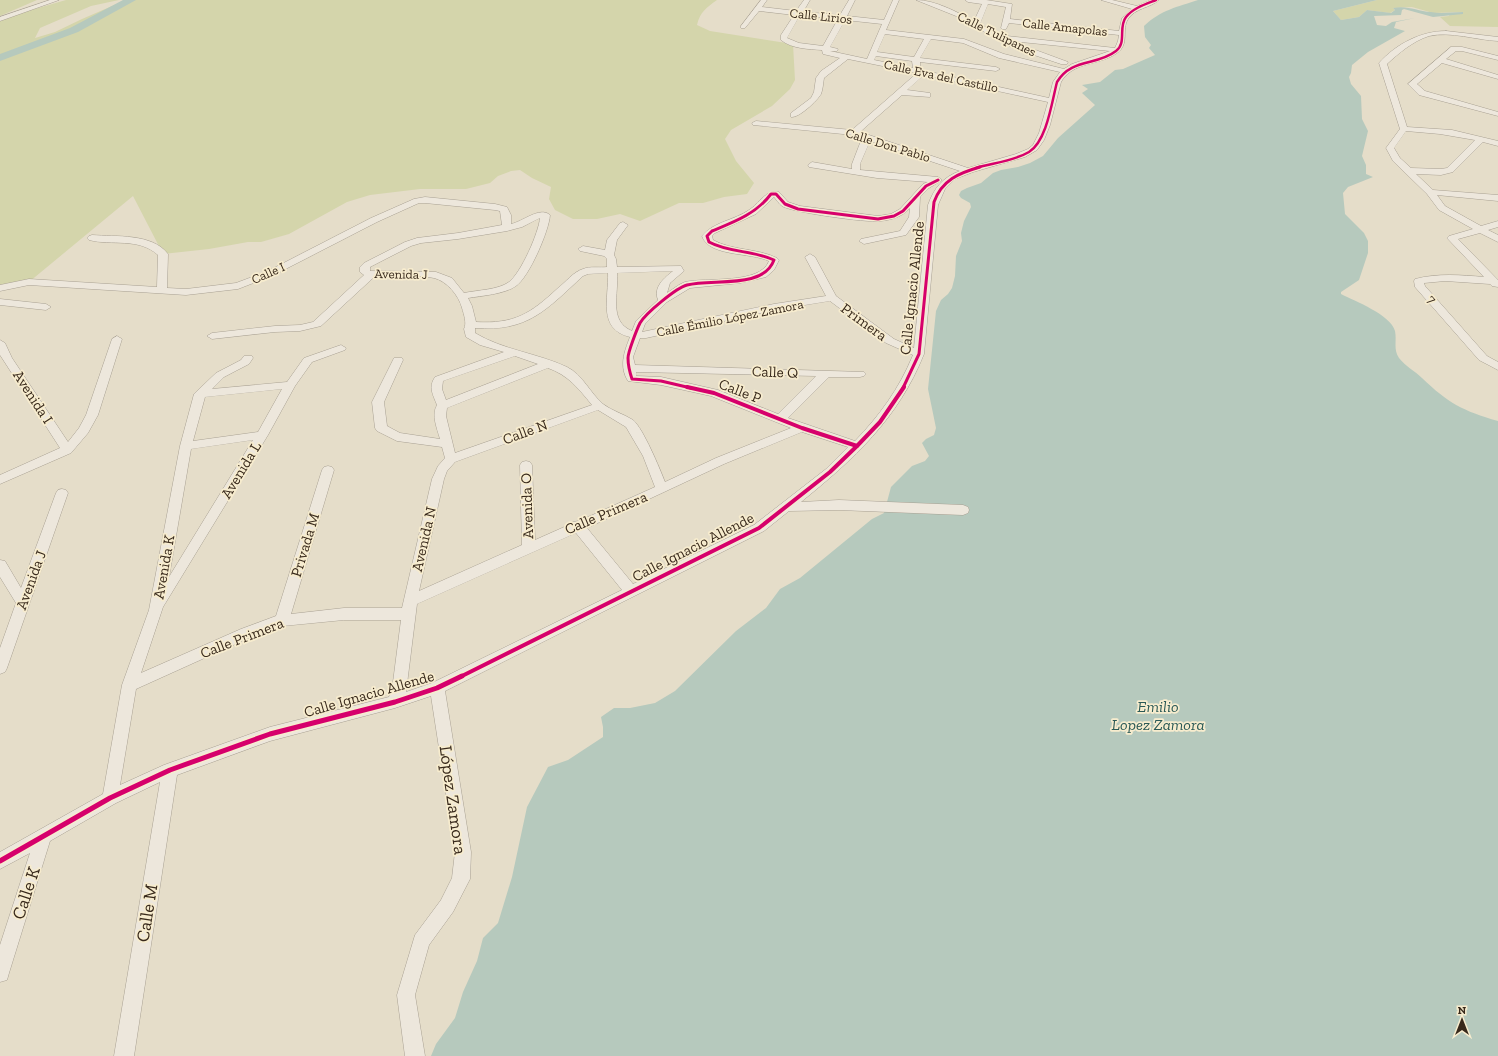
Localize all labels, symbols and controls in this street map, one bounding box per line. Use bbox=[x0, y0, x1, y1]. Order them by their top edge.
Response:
street label: Calle Lirios bbox=[789, 5, 853, 27]
street label: Calle Tulipanes bbox=[955, 9, 1039, 60]
street label: Calle Amapolas bbox=[1022, 15, 1109, 39]
street label: Calle Eva del Castillo bbox=[883, 57, 1000, 95]
street label: Calle Don Pablo bbox=[844, 125, 932, 165]
street label: Calle Ignacio Allende bbox=[896, 220, 928, 356]
street label: Calle I bbox=[249, 259, 287, 287]
street label: Avenida J bbox=[374, 266, 428, 282]
street label: 7 bbox=[1424, 292, 1440, 306]
street label: Calle Émilio López Zamora bbox=[655, 296, 805, 340]
street label: Primera bbox=[837, 299, 891, 345]
street label: Calle Q bbox=[751, 362, 799, 382]
street label: Avenida I bbox=[9, 367, 57, 427]
street label: Calle P bbox=[716, 375, 764, 407]
street label: Calle N bbox=[500, 416, 550, 448]
street label: Avenida L bbox=[217, 438, 265, 502]
street label: Avenida O bbox=[517, 473, 537, 539]
street label: Calle Primera bbox=[562, 488, 650, 538]
street label: Avenida N bbox=[408, 505, 440, 573]
street label: Calle Ignacio Allende bbox=[629, 508, 757, 586]
street label: Privada M bbox=[287, 511, 323, 579]
street label: Avenida K bbox=[150, 533, 179, 600]
street label: Avenida J bbox=[12, 548, 50, 612]
street label: Calle Primera bbox=[198, 614, 286, 662]
street label: Calle Ignacio Allende bbox=[302, 667, 436, 721]
water label: Emilio Lopez Zamora bbox=[1112, 697, 1205, 734]
street label: López Zamora bbox=[434, 744, 472, 856]
street label: Calle K bbox=[7, 864, 45, 922]
street label: Calle M bbox=[132, 882, 162, 944]
north arrow bbox=[1442, 1000, 1482, 1040]
text: N bbox=[1458, 1004, 1467, 1017]

